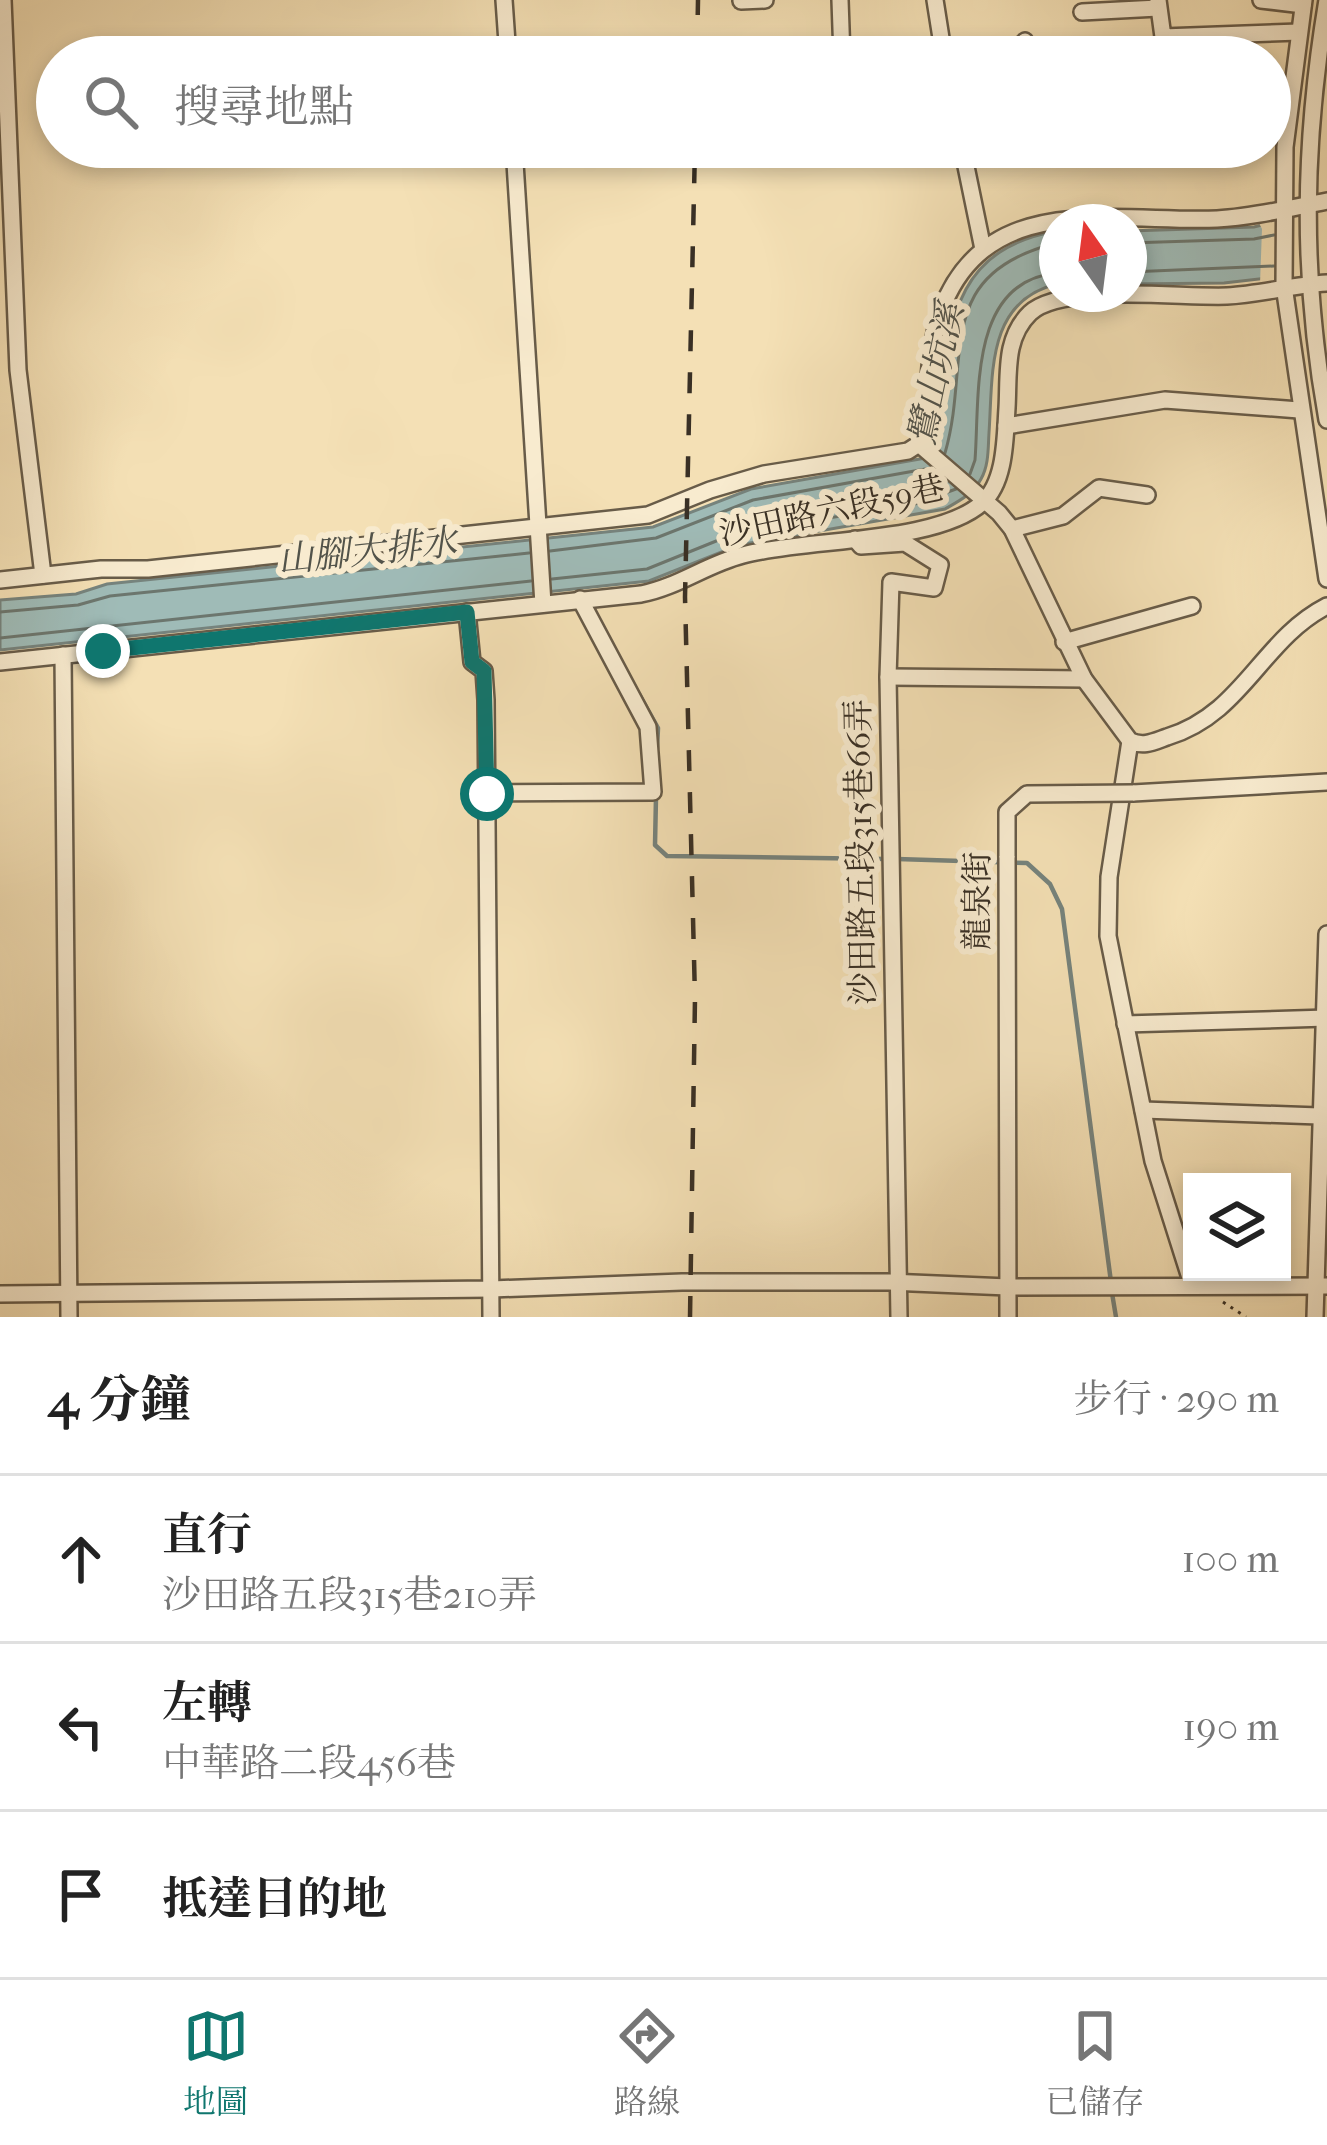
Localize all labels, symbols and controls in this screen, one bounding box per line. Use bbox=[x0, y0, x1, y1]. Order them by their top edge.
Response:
search box bbox=[36, 36, 1291, 168]
icon: search bbox=[78, 69, 144, 135]
text: 搜尋地點 bbox=[174, 81, 354, 134]
north arrow bbox=[1039, 204, 1147, 312]
water label: 鷺山坑溪 bbox=[900, 295, 972, 449]
street label: 沙田路六段59巷 bbox=[716, 468, 948, 554]
water label: 山腳大排水 bbox=[275, 520, 462, 581]
route end bbox=[76, 624, 130, 678]
street label: 沙田路五段315巷66弄 bbox=[839, 699, 883, 1005]
route start bbox=[460, 767, 514, 821]
street label: 龍泉街 bbox=[958, 852, 997, 951]
map controls bbox=[1183, 1173, 1291, 1281]
button: layers bbox=[1183, 1173, 1291, 1281]
text: 4 分鐘 bbox=[48, 1370, 191, 1430]
text: 步行 · 290 m bbox=[1074, 1376, 1279, 1422]
text: 直行 bbox=[162, 1509, 252, 1562]
icon: ahead bbox=[48, 1526, 114, 1592]
text: 100 m bbox=[1181, 1536, 1279, 1582]
text: 沙田路五段315巷210弄 bbox=[162, 1572, 537, 1618]
text: 左轉 bbox=[162, 1677, 252, 1730]
icon: left bbox=[48, 1694, 114, 1760]
text: 190 m bbox=[1182, 1704, 1279, 1750]
text: 中華路二段456巷 bbox=[162, 1740, 456, 1786]
icon: arrive bbox=[48, 1862, 114, 1928]
text: 抵達目的地 bbox=[162, 1873, 387, 1926]
tab: 地圖 bbox=[183, 2003, 249, 2122]
tab: 路線 bbox=[614, 2003, 680, 2122]
tab: 已儲存 bbox=[1045, 2003, 1144, 2122]

